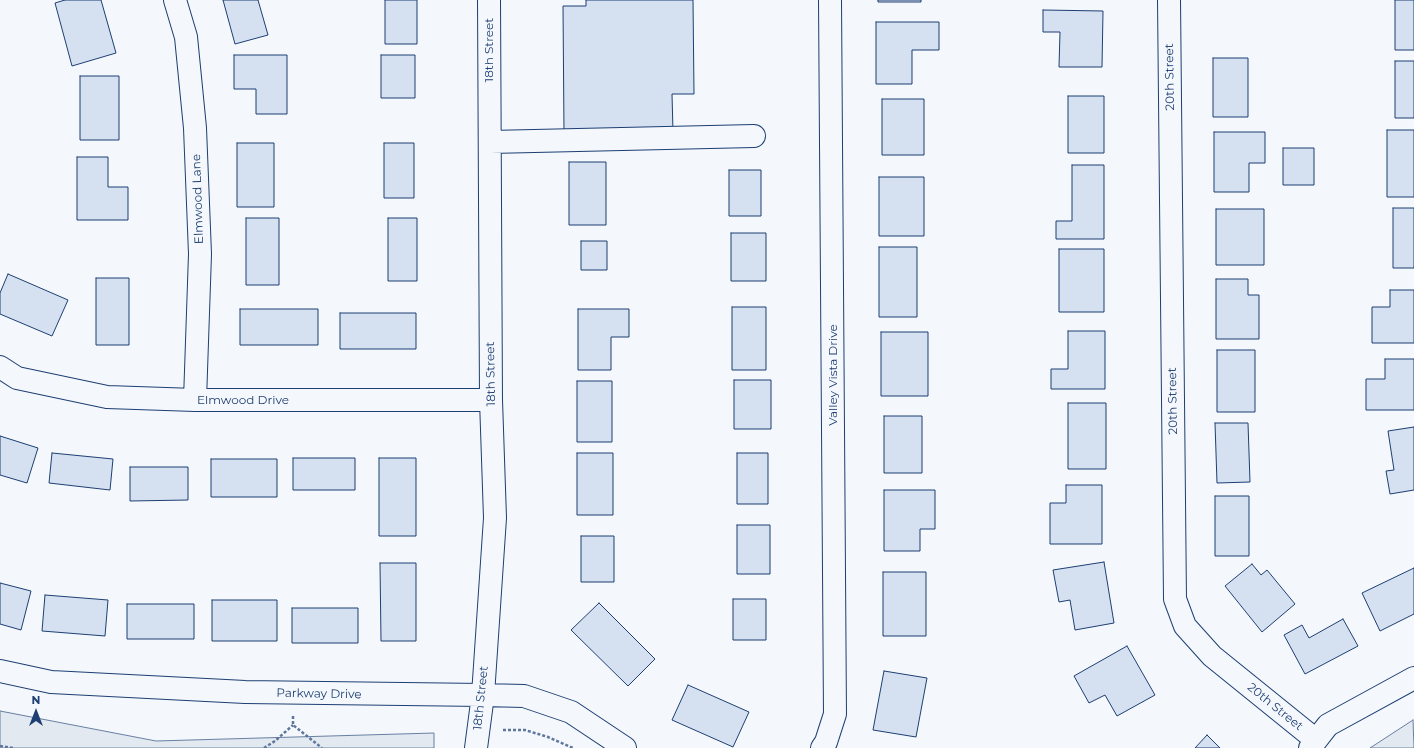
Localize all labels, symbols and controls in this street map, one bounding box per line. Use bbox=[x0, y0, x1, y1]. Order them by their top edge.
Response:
street label: 18th Street bbox=[482, 18, 496, 82]
street label: 20th Street bbox=[1162, 43, 1178, 111]
street label: Elmwood Lane bbox=[189, 154, 207, 244]
street label: Valley Vista Drive bbox=[826, 324, 840, 426]
street label: 18th Street bbox=[483, 342, 499, 406]
street label: 20th Street bbox=[1165, 367, 1181, 435]
street label: Elmwood Drive bbox=[197, 393, 289, 407]
street label: 18th Street bbox=[470, 665, 492, 731]
street label: 20th Street bbox=[1244, 680, 1306, 734]
street label: Parkway Drive bbox=[276, 686, 362, 702]
north arrow bbox=[16, 692, 56, 732]
text: N bbox=[32, 693, 40, 707]

